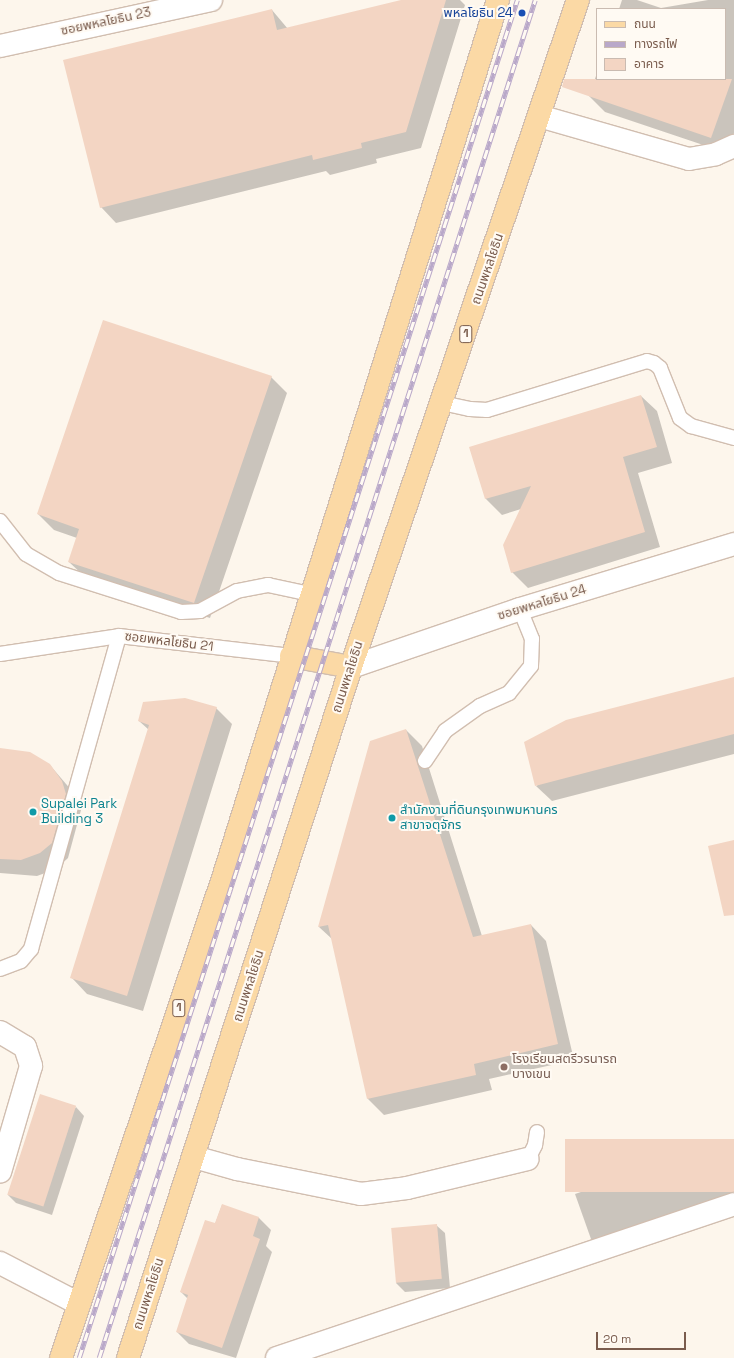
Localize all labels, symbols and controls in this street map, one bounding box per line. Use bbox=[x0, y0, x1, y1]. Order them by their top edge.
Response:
street label: ซอยพหลโยธิน 23 bbox=[59, 5, 153, 39]
place label: พหลโยธิน 24 bbox=[444, 5, 513, 21]
marker: พหลโยธิน 24 bbox=[516, 7, 528, 19]
legend bbox=[596, 8, 726, 80]
text: ถนน bbox=[634, 16, 656, 32]
text: ทางรถไฟ bbox=[634, 36, 677, 52]
text: อาคาร bbox=[634, 56, 664, 72]
street label: ถนนพหลโยธิน bbox=[469, 231, 507, 307]
road number: 1 bbox=[459, 324, 473, 344]
street label: ซอยพหลโยธิน 24 bbox=[496, 582, 588, 624]
street label: ซอยพหลโยธิน 21 bbox=[124, 629, 214, 655]
street label: ถนนพหลโยธิน bbox=[329, 639, 367, 715]
place label: Supalei Park Building 3 bbox=[41, 797, 117, 828]
place label: สำนักงานที่ดินกรุงเทพมหานคร สาขาจตุจักร bbox=[400, 803, 558, 834]
marker: Supalei Park Building 3 bbox=[28, 807, 38, 817]
marker: สำนักงานที่ดินกรุงเทพมหานคร สาขาจตุจักร bbox=[387, 813, 397, 823]
street label: ถนนพหลโยธิน bbox=[230, 948, 268, 1024]
road number: 1 bbox=[172, 998, 186, 1018]
place label: โรงเรียนสตรีวรนารถ บางเขน bbox=[512, 1052, 617, 1083]
marker: โรงเรียนสตรีวรนารถ บางเขน bbox=[499, 1062, 509, 1072]
street label: ถนนพหลโยธิน bbox=[130, 1256, 168, 1332]
scale bar bbox=[598, 1324, 688, 1350]
text: 20 m bbox=[603, 1331, 631, 1347]

